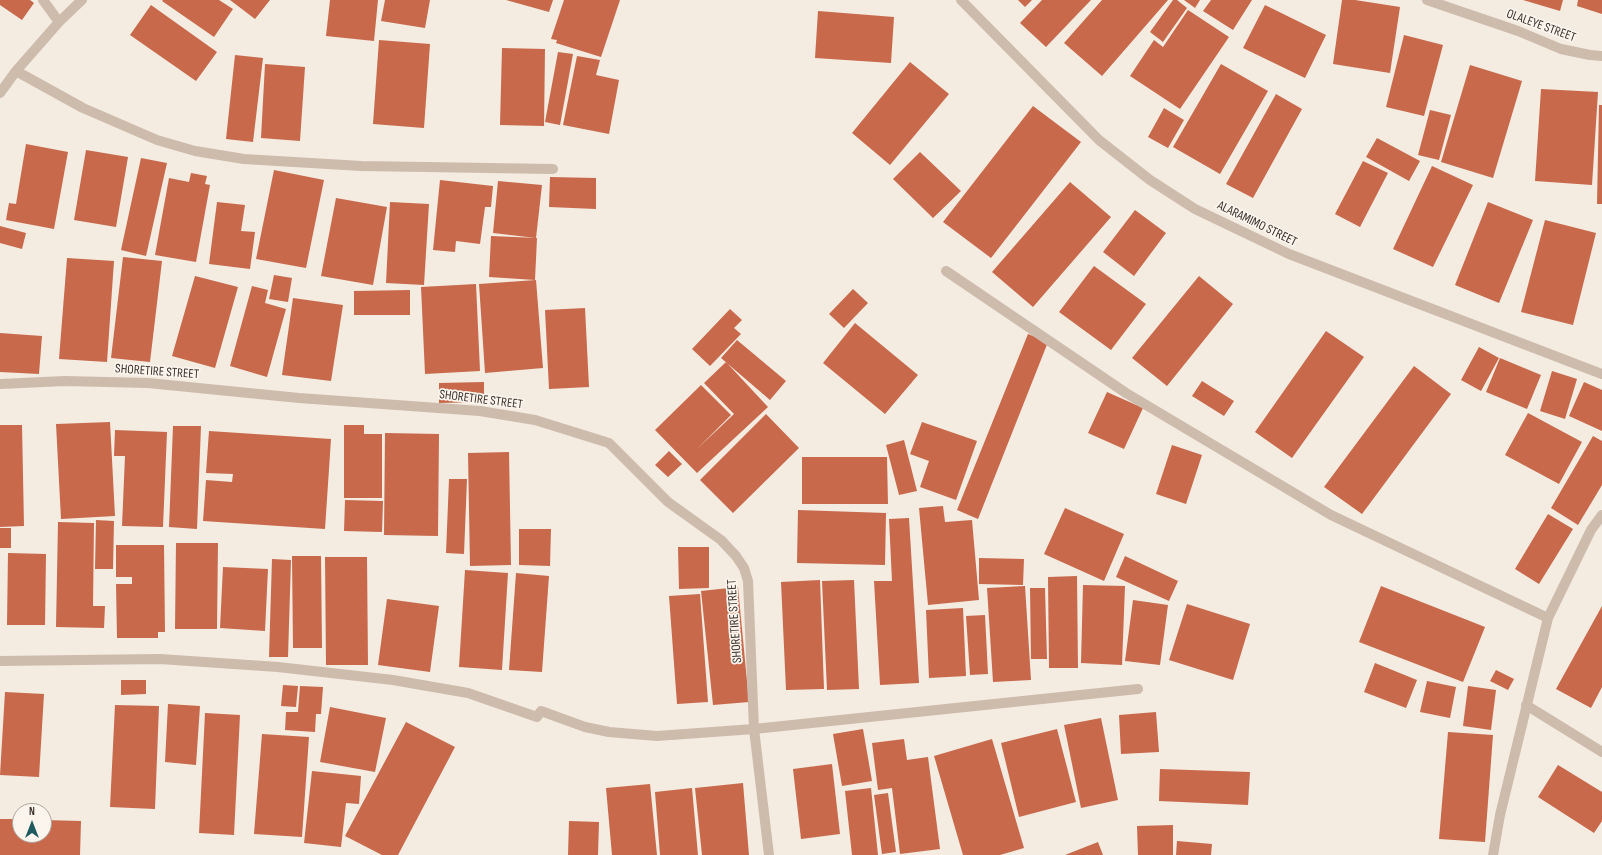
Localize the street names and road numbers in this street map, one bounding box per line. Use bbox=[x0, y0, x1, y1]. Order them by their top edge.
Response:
street label: OLALEYE STREET bbox=[1504, 6, 1578, 46]
street label: ALARAMIMO STREET bbox=[1215, 198, 1299, 250]
street label: SHORETIRE STREET bbox=[115, 361, 199, 383]
street label: SHORETIRE STREET bbox=[438, 387, 524, 413]
street label: SHORETIRE STREET bbox=[724, 579, 746, 663]

